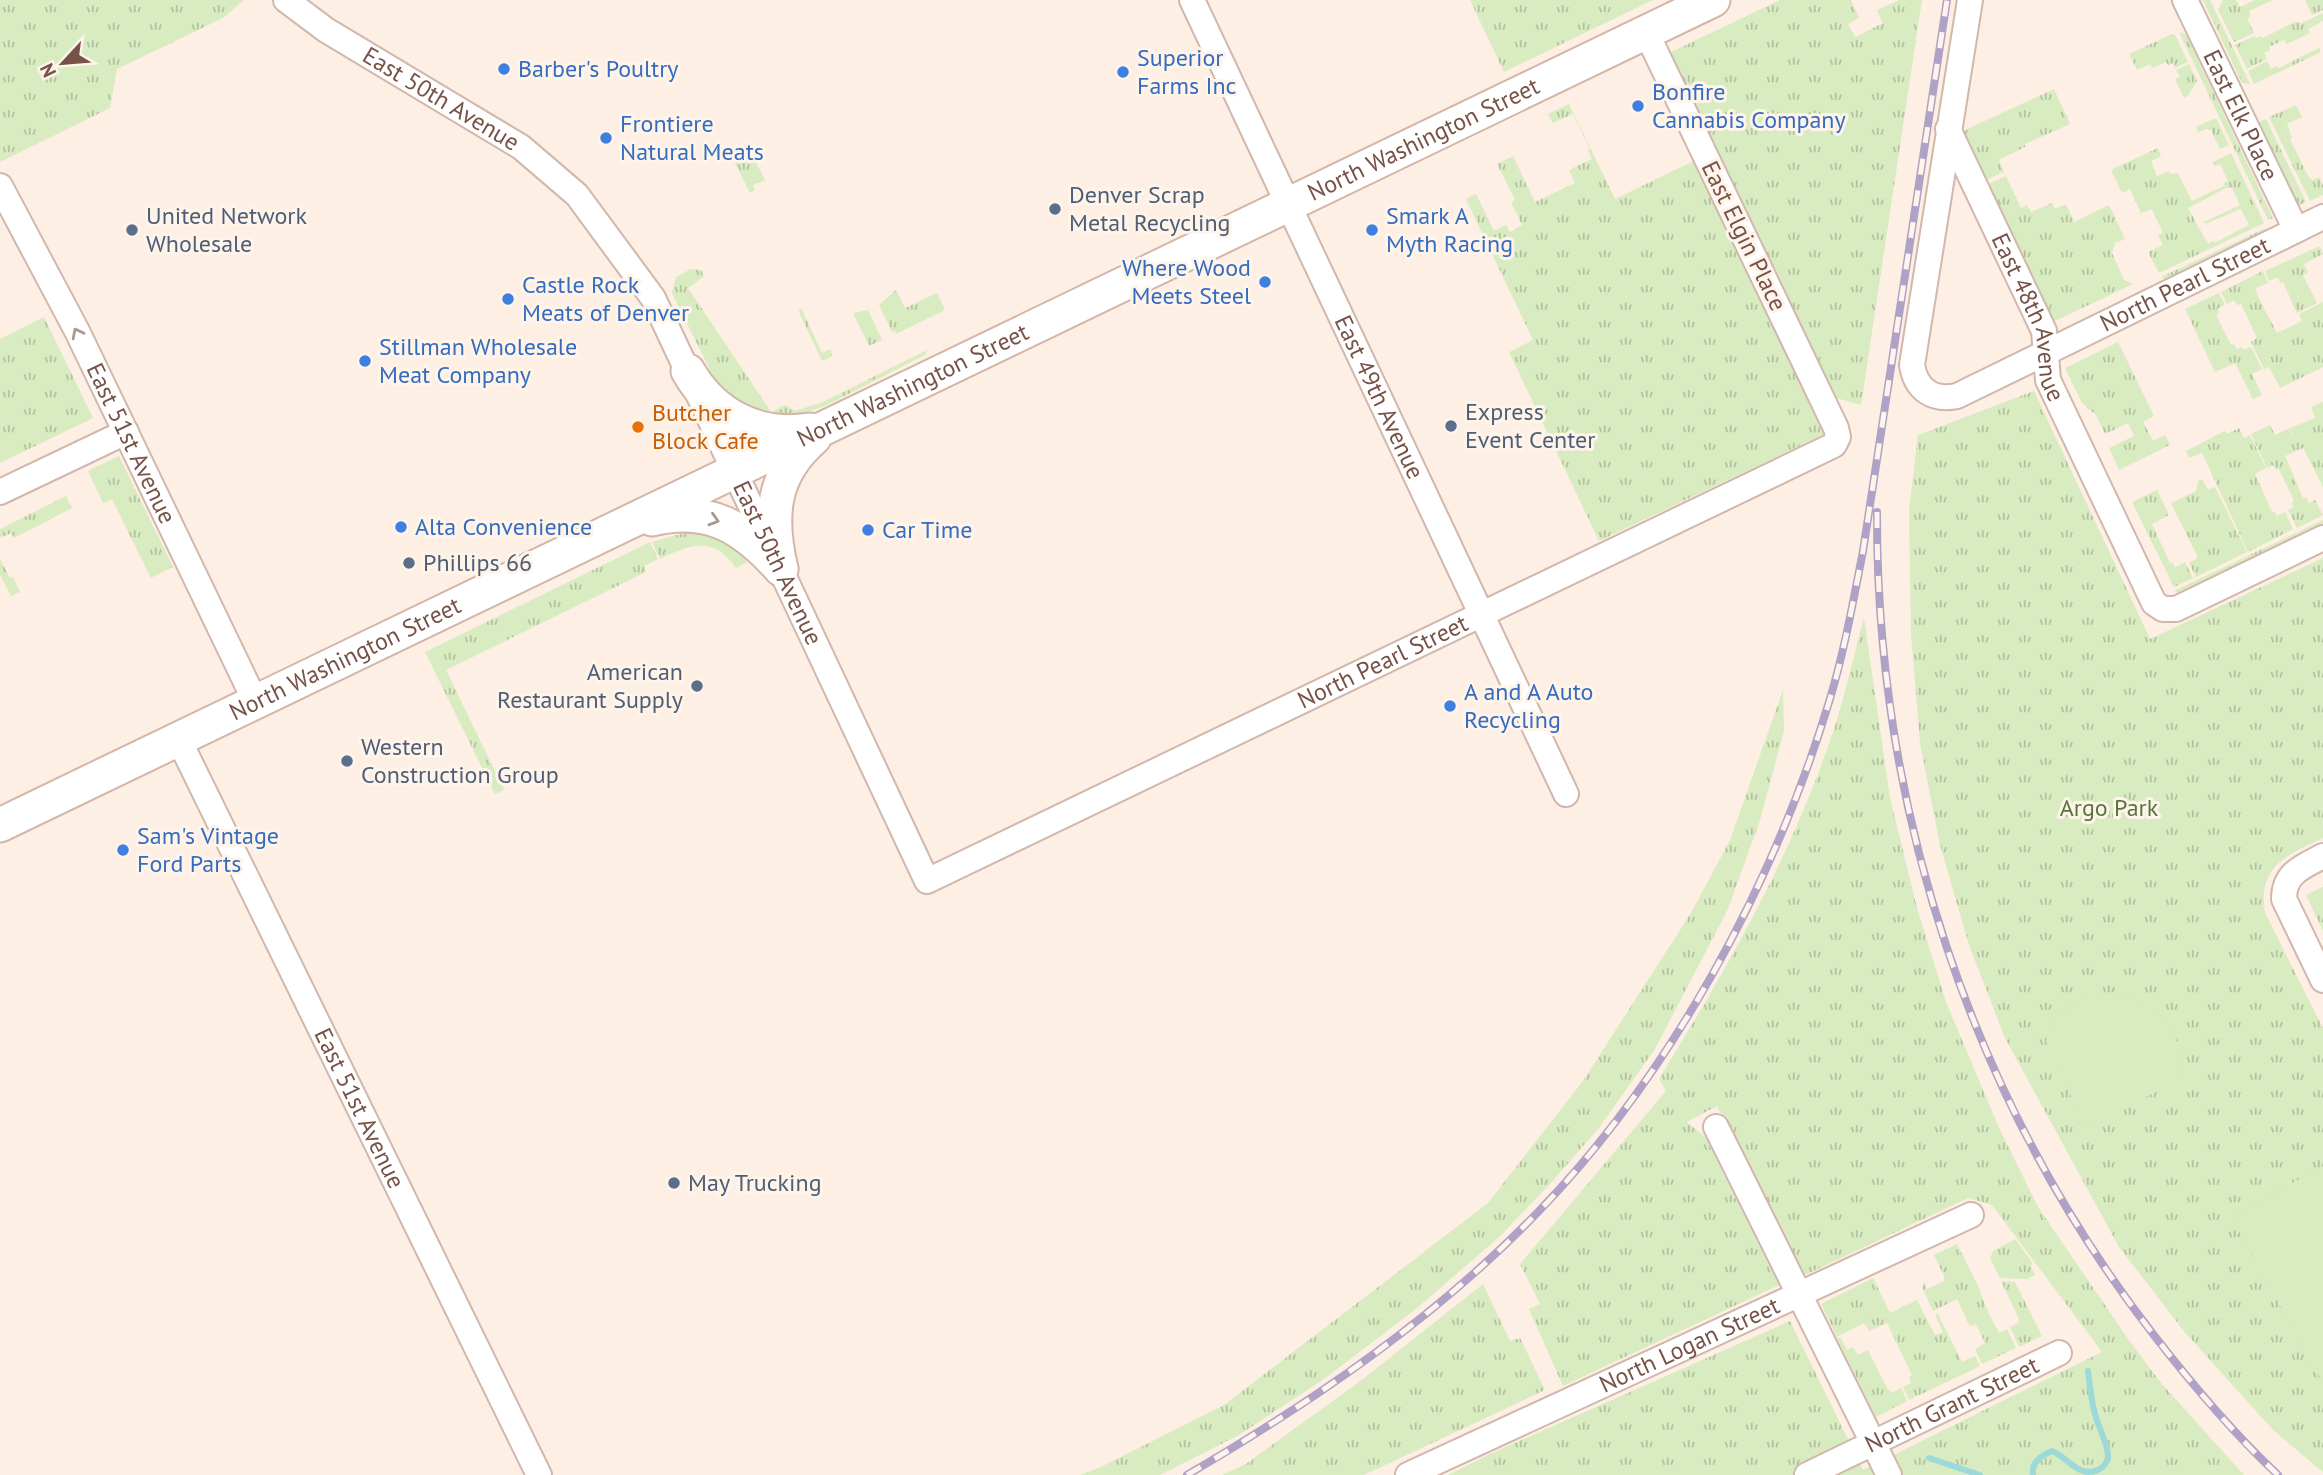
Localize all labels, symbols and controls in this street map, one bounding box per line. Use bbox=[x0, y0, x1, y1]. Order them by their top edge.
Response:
north arrow bbox=[28, 28, 98, 98]
street label: East 50th Avenue bbox=[357, 40, 525, 157]
place label: Superior Farms Inc bbox=[1137, 42, 1237, 101]
street label: East Elk Place bbox=[2196, 45, 2286, 185]
place label: Barber's Poultry bbox=[518, 53, 679, 84]
text: N bbox=[34, 60, 61, 81]
marker: Barber's Poultry bbox=[496, 61, 512, 77]
marker: Superior Farms Inc bbox=[1115, 64, 1131, 80]
street label: North Washington Street bbox=[1302, 70, 1544, 208]
place label: Bonfire Cannabis Company bbox=[1652, 76, 1846, 135]
marker: Bonfire Cannabis Company bbox=[1630, 98, 1646, 114]
place label: Frontiere Natural Meats bbox=[620, 108, 764, 167]
marker: Frontiere Natural Meats bbox=[598, 130, 614, 146]
street label: East Elgin Place bbox=[1695, 156, 1794, 316]
place label: Denver Scrap Metal Recycling bbox=[1069, 179, 1230, 238]
place label: United Network Wholesale bbox=[146, 200, 307, 259]
place label: Smark A Myth Racing bbox=[1386, 200, 1513, 259]
marker: Denver Scrap Metal Recycling bbox=[1047, 201, 1063, 217]
marker: United Network Wholesale bbox=[124, 222, 140, 238]
marker: Smark A Myth Racing bbox=[1364, 222, 1380, 238]
street label: East 48th Avenue bbox=[1985, 228, 2072, 406]
street label: North Pearl Street bbox=[2095, 229, 2275, 339]
place label: Where Wood Meets Steel bbox=[1122, 252, 1251, 311]
place label: Castle Rock Meats of Denver bbox=[522, 269, 689, 328]
marker: Where Wood Meets Steel bbox=[1257, 274, 1273, 290]
marker: Castle Rock Meats of Denver bbox=[500, 291, 516, 307]
street label: East 49th Avenue bbox=[1328, 310, 1431, 484]
street label: North Washington Street bbox=[792, 316, 1033, 454]
one-way arrow bbox=[72, 328, 86, 340]
place label: Stillman Wholesale Meat Company bbox=[379, 331, 577, 390]
marker: Stillman Wholesale Meat Company bbox=[357, 353, 373, 369]
street label: East 51st Avenue bbox=[80, 358, 183, 529]
place label: Express Event Center bbox=[1465, 396, 1595, 455]
place label: Butcher Block Cafe bbox=[652, 397, 759, 456]
marker: Express Event Center bbox=[1443, 418, 1459, 434]
marker: Butcher Block Cafe bbox=[630, 419, 646, 435]
street label: East 50th Avenue bbox=[726, 476, 830, 650]
place label: Alta Convenience bbox=[415, 511, 592, 542]
one-way arrow bbox=[708, 511, 720, 526]
place label: Car Time bbox=[882, 514, 972, 545]
marker: Alta Convenience bbox=[393, 519, 409, 535]
marker: Car Time bbox=[860, 522, 876, 538]
place label: Phillips 66 bbox=[423, 547, 532, 578]
marker: Phillips 66 bbox=[401, 555, 417, 571]
street label: North Washington Street bbox=[224, 589, 466, 727]
street label: North Pearl Street bbox=[1292, 607, 1473, 716]
place label: American Restaurant Supply bbox=[497, 656, 683, 715]
place label: A and A Auto Recycling bbox=[1464, 676, 1593, 735]
marker: American Restaurant Supply bbox=[689, 678, 705, 694]
marker: A and A Auto Recycling bbox=[1442, 698, 1458, 714]
place label: Western Construction Group bbox=[361, 731, 559, 790]
marker: Western Construction Group bbox=[339, 753, 355, 769]
park label: Argo Park bbox=[2060, 792, 2159, 823]
place label: Sam's Vintage Ford Parts bbox=[137, 820, 279, 879]
marker: Sam's Vintage Ford Parts bbox=[115, 842, 131, 858]
street label: East 51st Avenue bbox=[307, 1023, 412, 1193]
place label: May Trucking bbox=[688, 1167, 822, 1198]
marker: May Trucking bbox=[666, 1175, 682, 1191]
street label: North Logan Street bbox=[1594, 1290, 1784, 1400]
street label: North Grant Street bbox=[1860, 1349, 2044, 1460]

